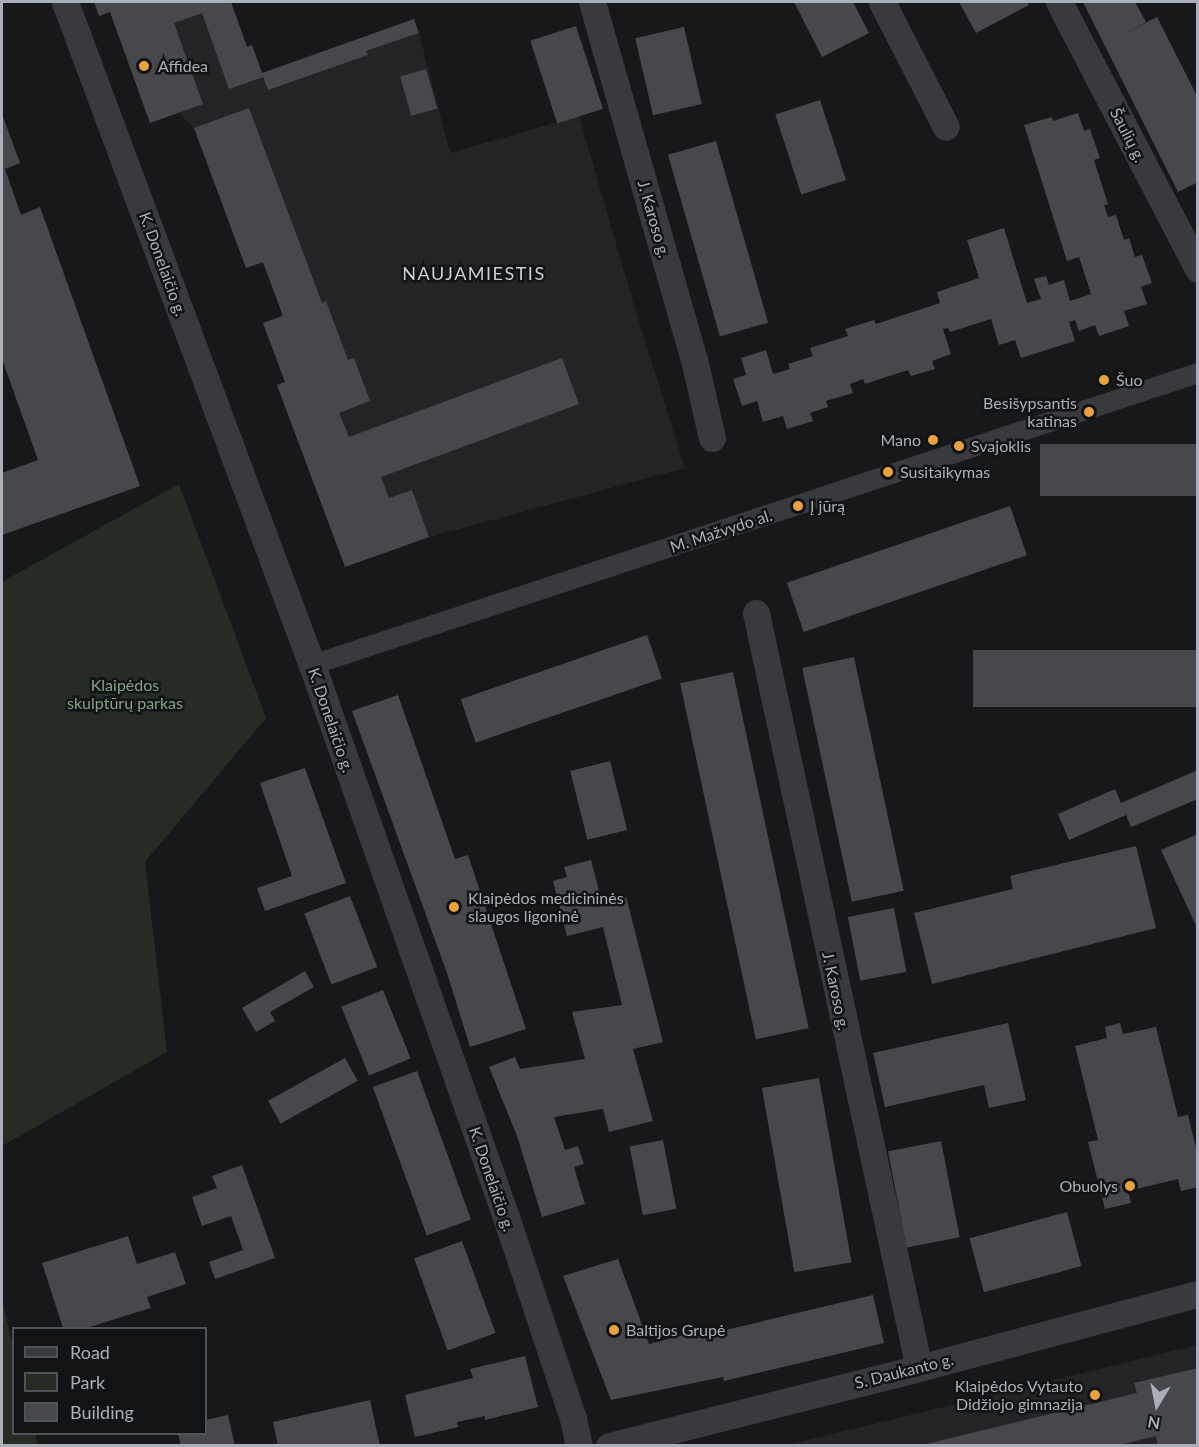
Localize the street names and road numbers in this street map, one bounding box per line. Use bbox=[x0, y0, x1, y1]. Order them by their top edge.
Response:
street label: Šaulių g. bbox=[1106, 105, 1150, 165]
street label: J. Karoso g. bbox=[634, 178, 674, 260]
street label: K. Donelaičio g. bbox=[135, 209, 191, 319]
street label: M. Mažvydo al. bbox=[667, 505, 775, 557]
street label: K. Donelaičio g. bbox=[304, 665, 358, 775]
street label: J. Karoso g. bbox=[818, 950, 854, 1032]
street label: K. Donelaičio g. bbox=[465, 1124, 519, 1234]
street label: S. Daukanto g. bbox=[853, 1349, 955, 1393]

